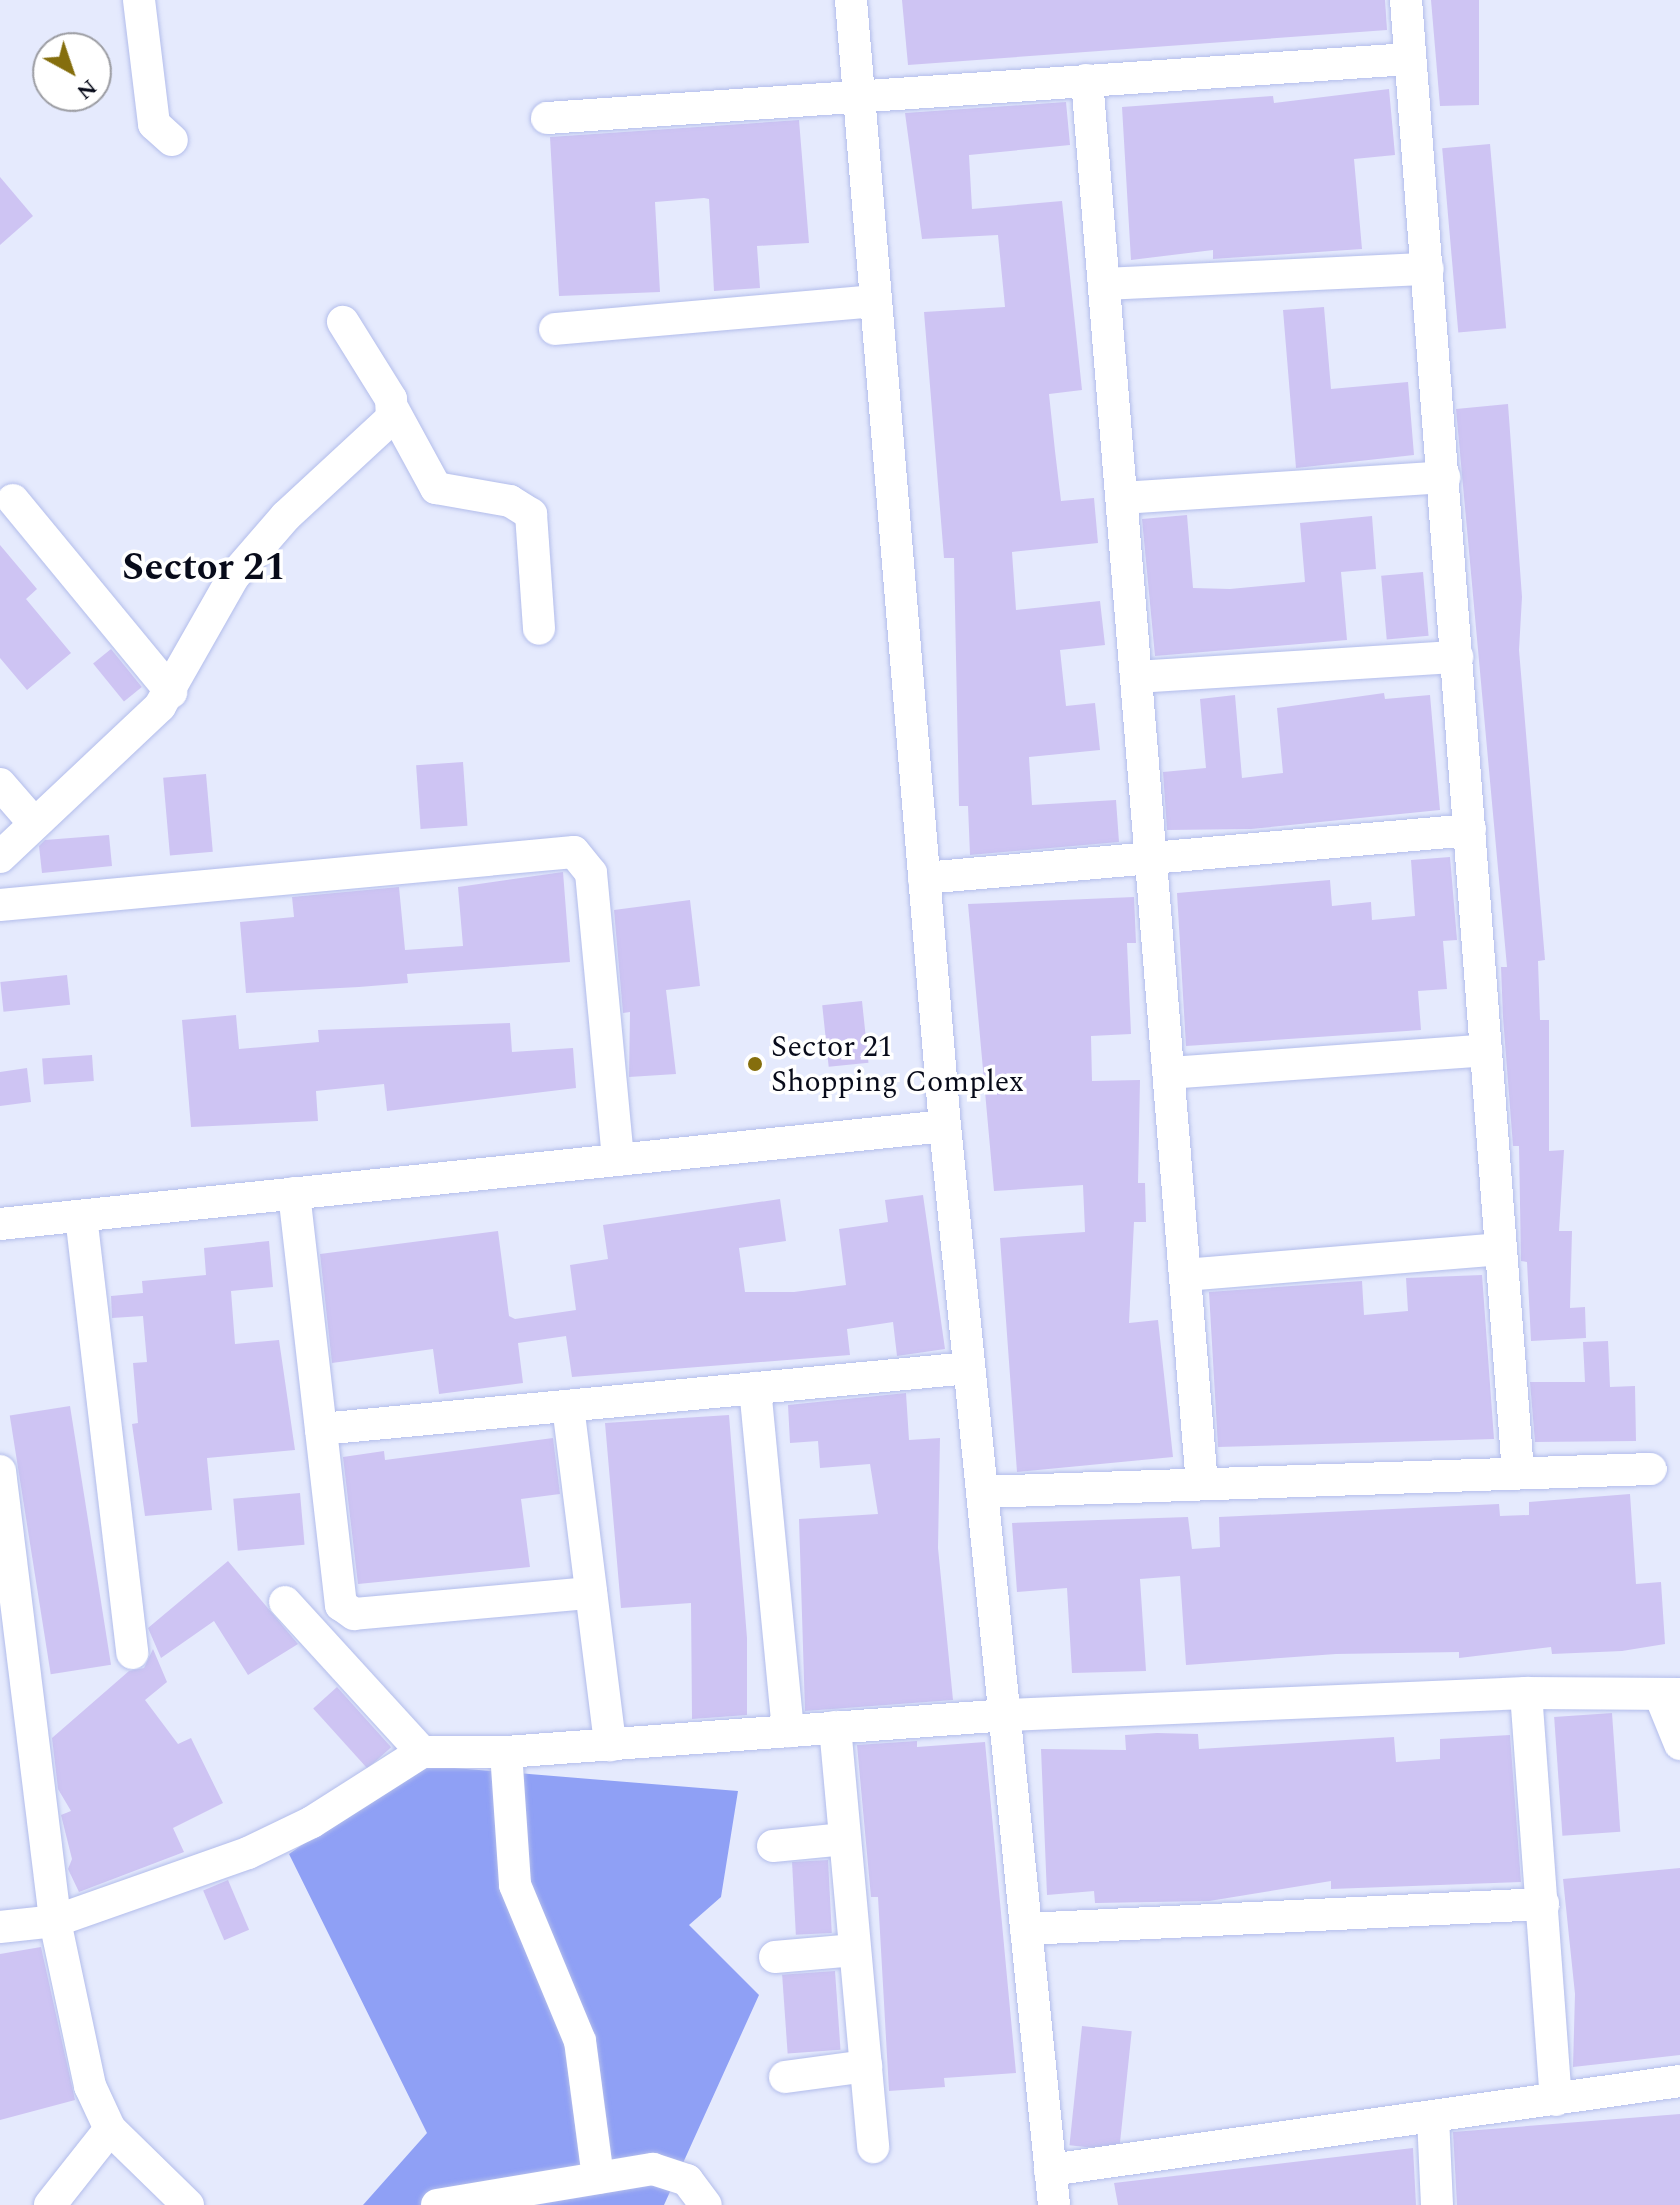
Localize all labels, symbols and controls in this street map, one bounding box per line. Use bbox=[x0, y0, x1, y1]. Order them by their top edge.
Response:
north arrow bbox=[32, 32, 112, 112]
text: N bbox=[69, 71, 104, 108]
district label: Sector 21 bbox=[122, 546, 286, 592]
place label: Sector 21 Shopping Complex bbox=[771, 1029, 1024, 1100]
marker: Sector 21 Shopping Complex bbox=[746, 1055, 764, 1073]

